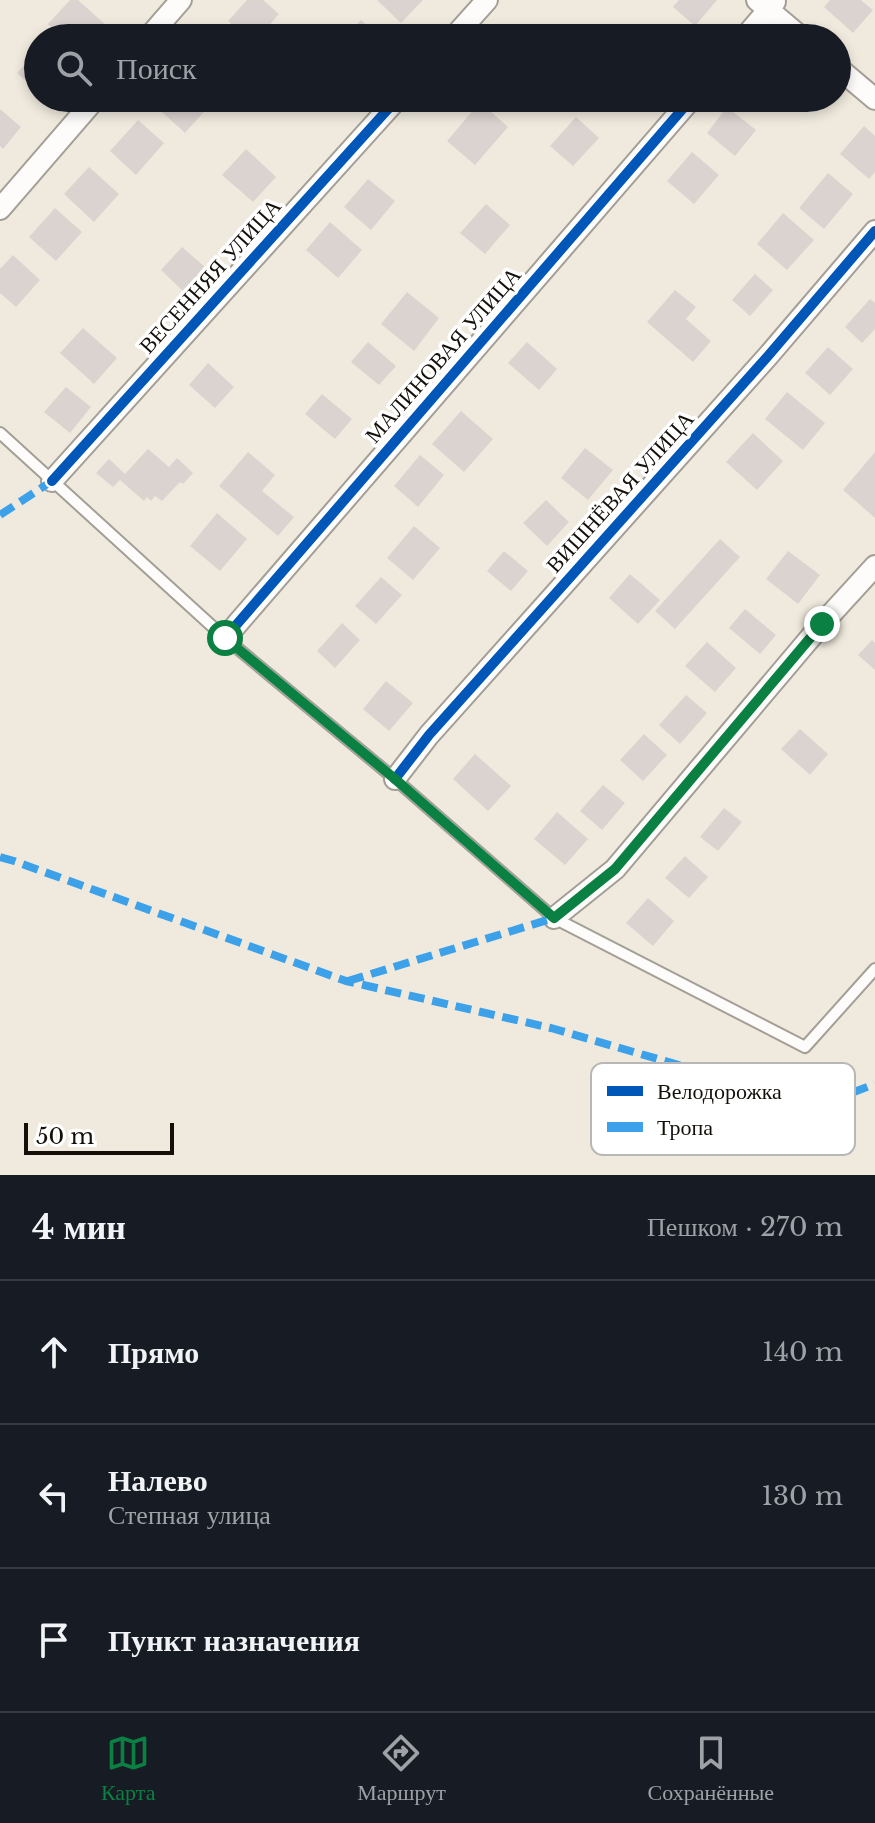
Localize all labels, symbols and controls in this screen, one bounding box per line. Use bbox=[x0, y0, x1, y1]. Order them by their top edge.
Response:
search box bbox=[24, 24, 851, 112]
icon: search bbox=[52, 46, 96, 90]
text: Поиск bbox=[116, 50, 197, 87]
street label: ВЕСЕННЯЯ УЛИЦА bbox=[133, 193, 287, 359]
street label: МАЛИНОВАЯ УЛИЦА bbox=[359, 262, 527, 448]
street label: ВИШНЁВАЯ УЛИЦА bbox=[540, 406, 700, 578]
route end bbox=[804, 606, 840, 642]
route start bbox=[207, 620, 243, 656]
legend bbox=[591, 1063, 855, 1155]
text: Велодорожка bbox=[657, 1078, 782, 1105]
text: Тропа bbox=[657, 1114, 713, 1141]
scale bar bbox=[24, 1119, 174, 1155]
text: 50 m bbox=[36, 1123, 94, 1150]
text: 4 мин bbox=[32, 1206, 126, 1248]
text: Пешком · 270 m bbox=[647, 1211, 843, 1243]
icon: ahead bbox=[32, 1330, 76, 1374]
text: Прямо bbox=[108, 1334, 199, 1371]
text: 140 m bbox=[762, 1336, 843, 1368]
text: Налево bbox=[108, 1462, 208, 1499]
icon: left bbox=[32, 1474, 76, 1518]
text: 130 m bbox=[761, 1480, 843, 1512]
text: Степная улица bbox=[108, 1499, 271, 1531]
icon: arrive bbox=[32, 1618, 76, 1662]
text: Пункт назначения bbox=[108, 1622, 360, 1659]
tab: Карта bbox=[101, 1731, 155, 1806]
tab: Маршрут bbox=[357, 1731, 446, 1806]
tab: Сохранённые bbox=[648, 1731, 774, 1806]

